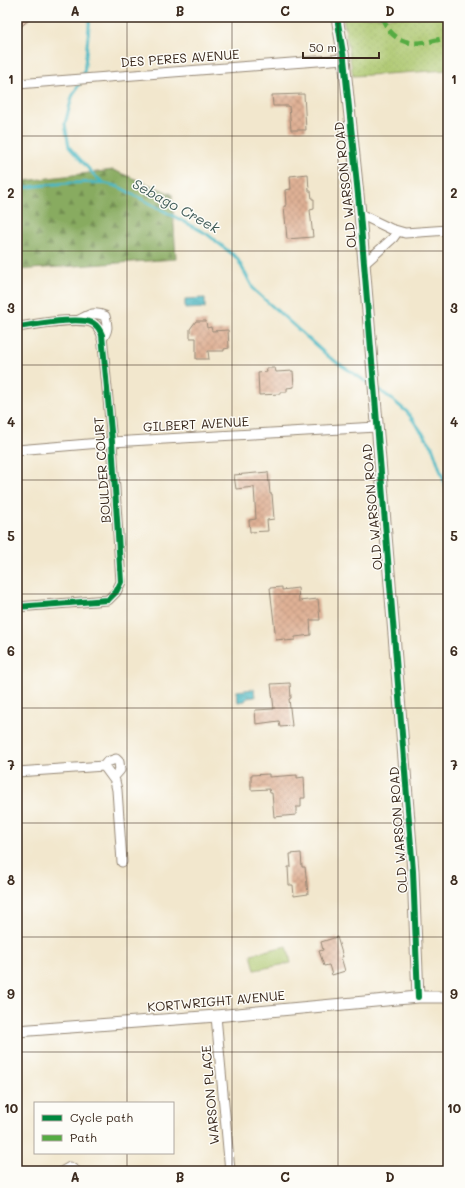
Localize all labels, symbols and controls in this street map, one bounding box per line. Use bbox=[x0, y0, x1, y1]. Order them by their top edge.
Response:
text: A bbox=[70, 2, 80, 19]
text: B bbox=[176, 2, 185, 19]
text: C bbox=[280, 2, 290, 19]
text: D bbox=[385, 2, 395, 19]
scale bar bbox=[303, 34, 379, 60]
text: 50 m bbox=[309, 39, 337, 55]
street label: DES PERES AVENUE bbox=[120, 45, 240, 70]
text: 1 bbox=[8, 70, 14, 87]
text: 1 bbox=[451, 70, 457, 87]
street label: OLD WARSON ROAD bbox=[329, 121, 360, 249]
water label: Sebago Creek bbox=[129, 174, 224, 238]
text: 2 bbox=[7, 184, 15, 201]
text: 2 bbox=[450, 184, 458, 201]
text: 3 bbox=[7, 299, 15, 316]
text: 3 bbox=[450, 299, 458, 316]
street label: GILBERT AVENUE bbox=[143, 412, 249, 435]
text: 4 bbox=[7, 413, 15, 430]
text: 4 bbox=[450, 413, 458, 430]
street label: BOULDER COURT bbox=[89, 416, 114, 524]
street label: OLD WARSON ROAD bbox=[357, 443, 385, 571]
text: 5 bbox=[7, 527, 15, 544]
text: 5 bbox=[450, 527, 458, 544]
text: 6 bbox=[7, 642, 15, 659]
text: 6 bbox=[450, 642, 458, 659]
text: 7 bbox=[7, 756, 15, 773]
text: 7 bbox=[450, 756, 458, 773]
street label: OLD WARSON ROAD bbox=[385, 766, 410, 894]
text: 8 bbox=[7, 871, 15, 888]
text: 8 bbox=[450, 871, 458, 888]
text: 9 bbox=[7, 985, 15, 1002]
text: 9 bbox=[450, 985, 458, 1002]
street label: KORTWRIGHT AVENUE bbox=[146, 986, 285, 1015]
street label: WARSON PLACE bbox=[197, 1045, 222, 1146]
text: 10 bbox=[4, 1099, 18, 1116]
text: 10 bbox=[447, 1099, 461, 1116]
legend bbox=[34, 1102, 174, 1154]
text: Cycle path bbox=[70, 1109, 133, 1125]
text: Path bbox=[70, 1129, 97, 1145]
text: A bbox=[70, 1168, 80, 1185]
text: B bbox=[176, 1168, 185, 1185]
text: C bbox=[280, 1168, 290, 1185]
text: D bbox=[385, 1168, 395, 1185]

